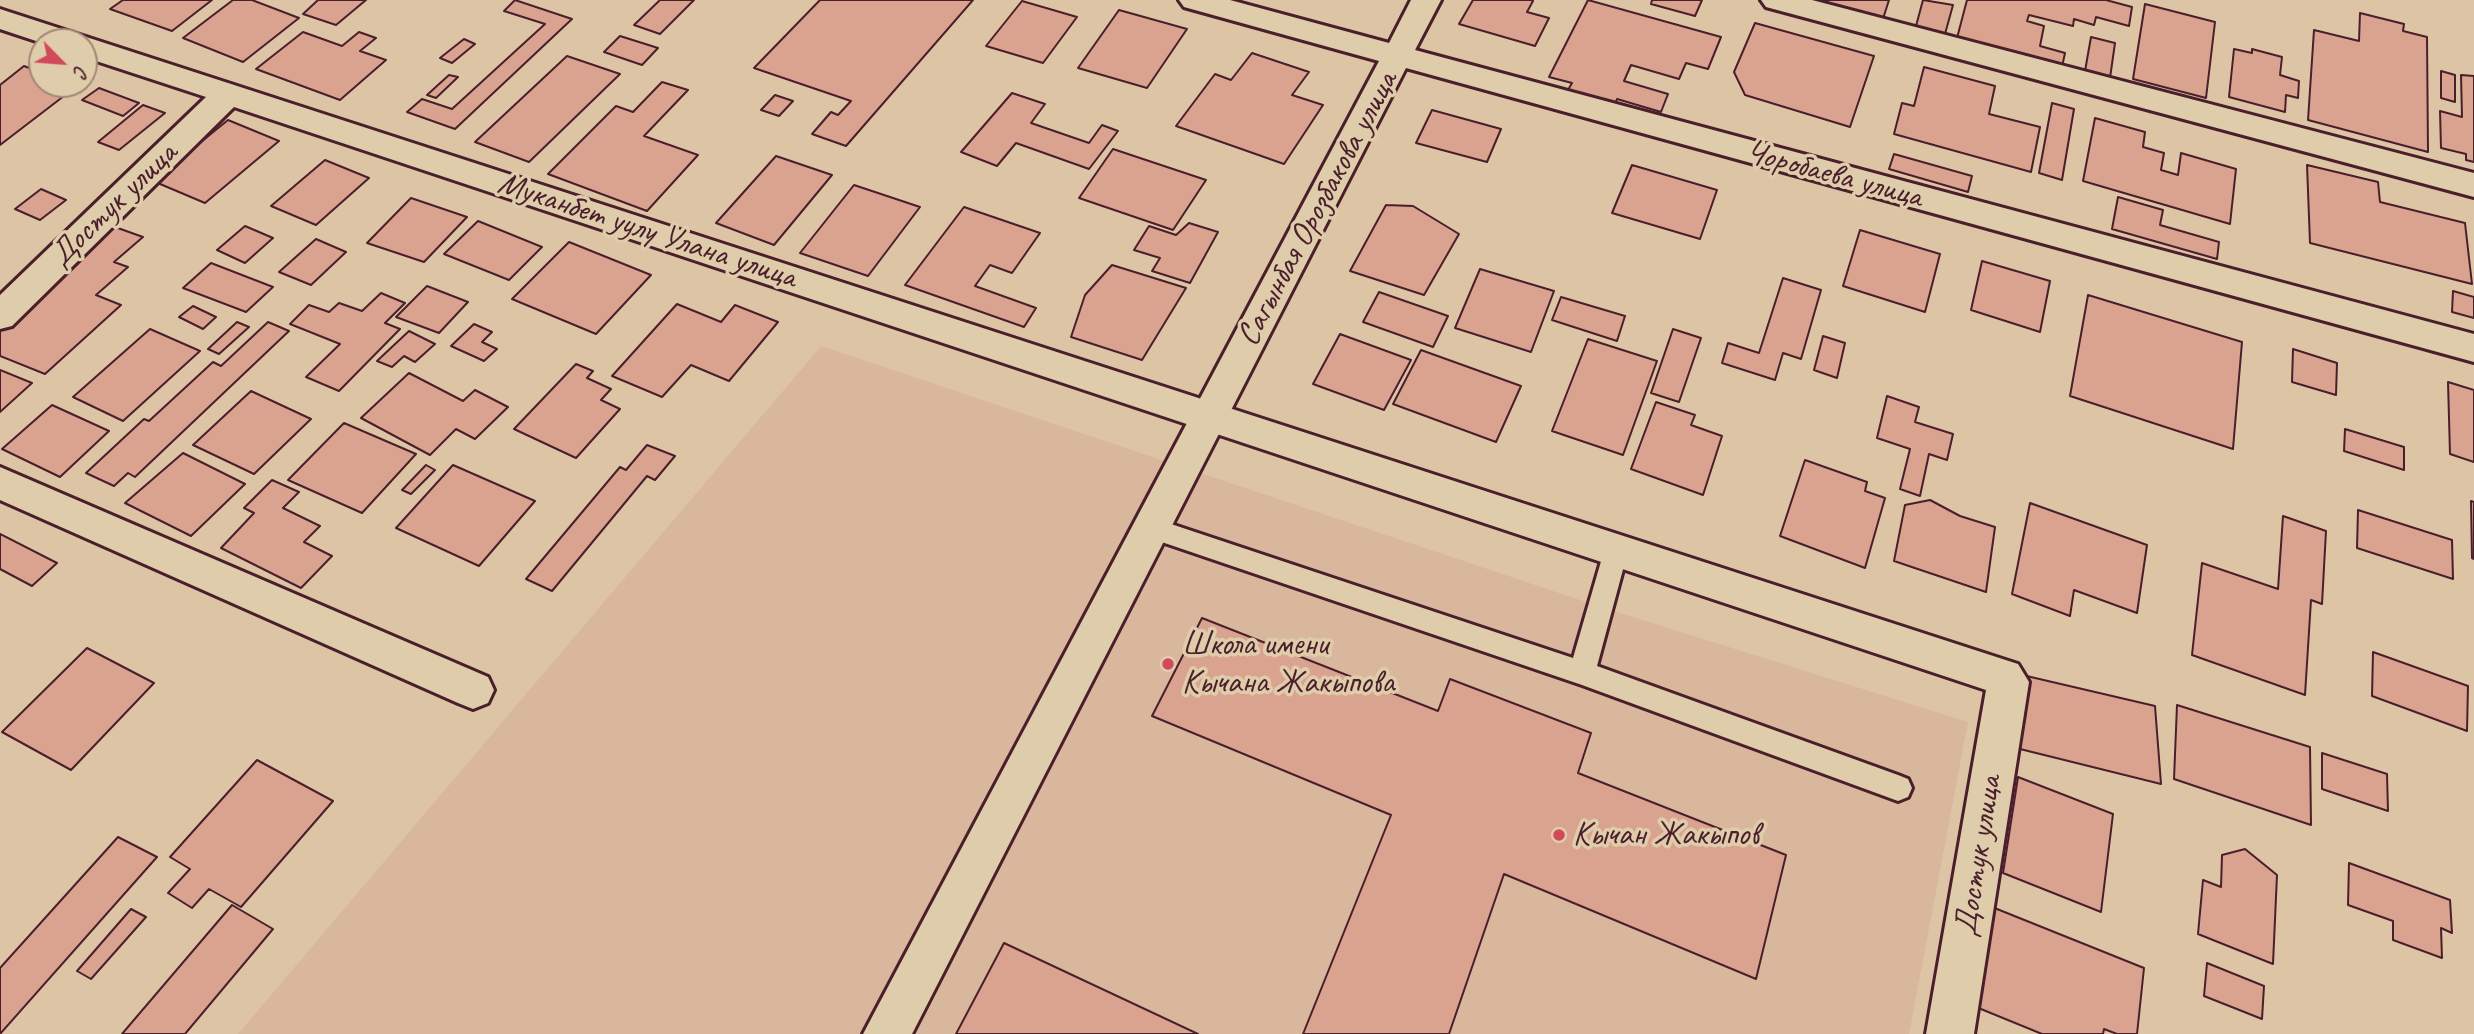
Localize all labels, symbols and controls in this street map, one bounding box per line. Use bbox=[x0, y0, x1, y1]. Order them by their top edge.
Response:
north arrow bbox=[28, 28, 98, 98]
text: С bbox=[67, 62, 93, 80]
street label: Сагынбая Орозбакова улица bbox=[1229, 65, 1407, 353]
street label: Чоробаева улица bbox=[1742, 132, 1926, 218]
street label: Достук улица bbox=[42, 134, 186, 276]
street label: Муканбет уулу Улана улица bbox=[493, 164, 801, 298]
place label: Школа имени Кычана Жакыпова bbox=[1182, 625, 1394, 703]
marker: Школа имени Кычана Жакыпова bbox=[1160, 656, 1176, 672]
street label: Достук улица bbox=[1947, 773, 2011, 939]
place label: Кычан Жакыпов bbox=[1573, 815, 1759, 855]
marker: Кычан Жакыпов bbox=[1551, 827, 1567, 843]

